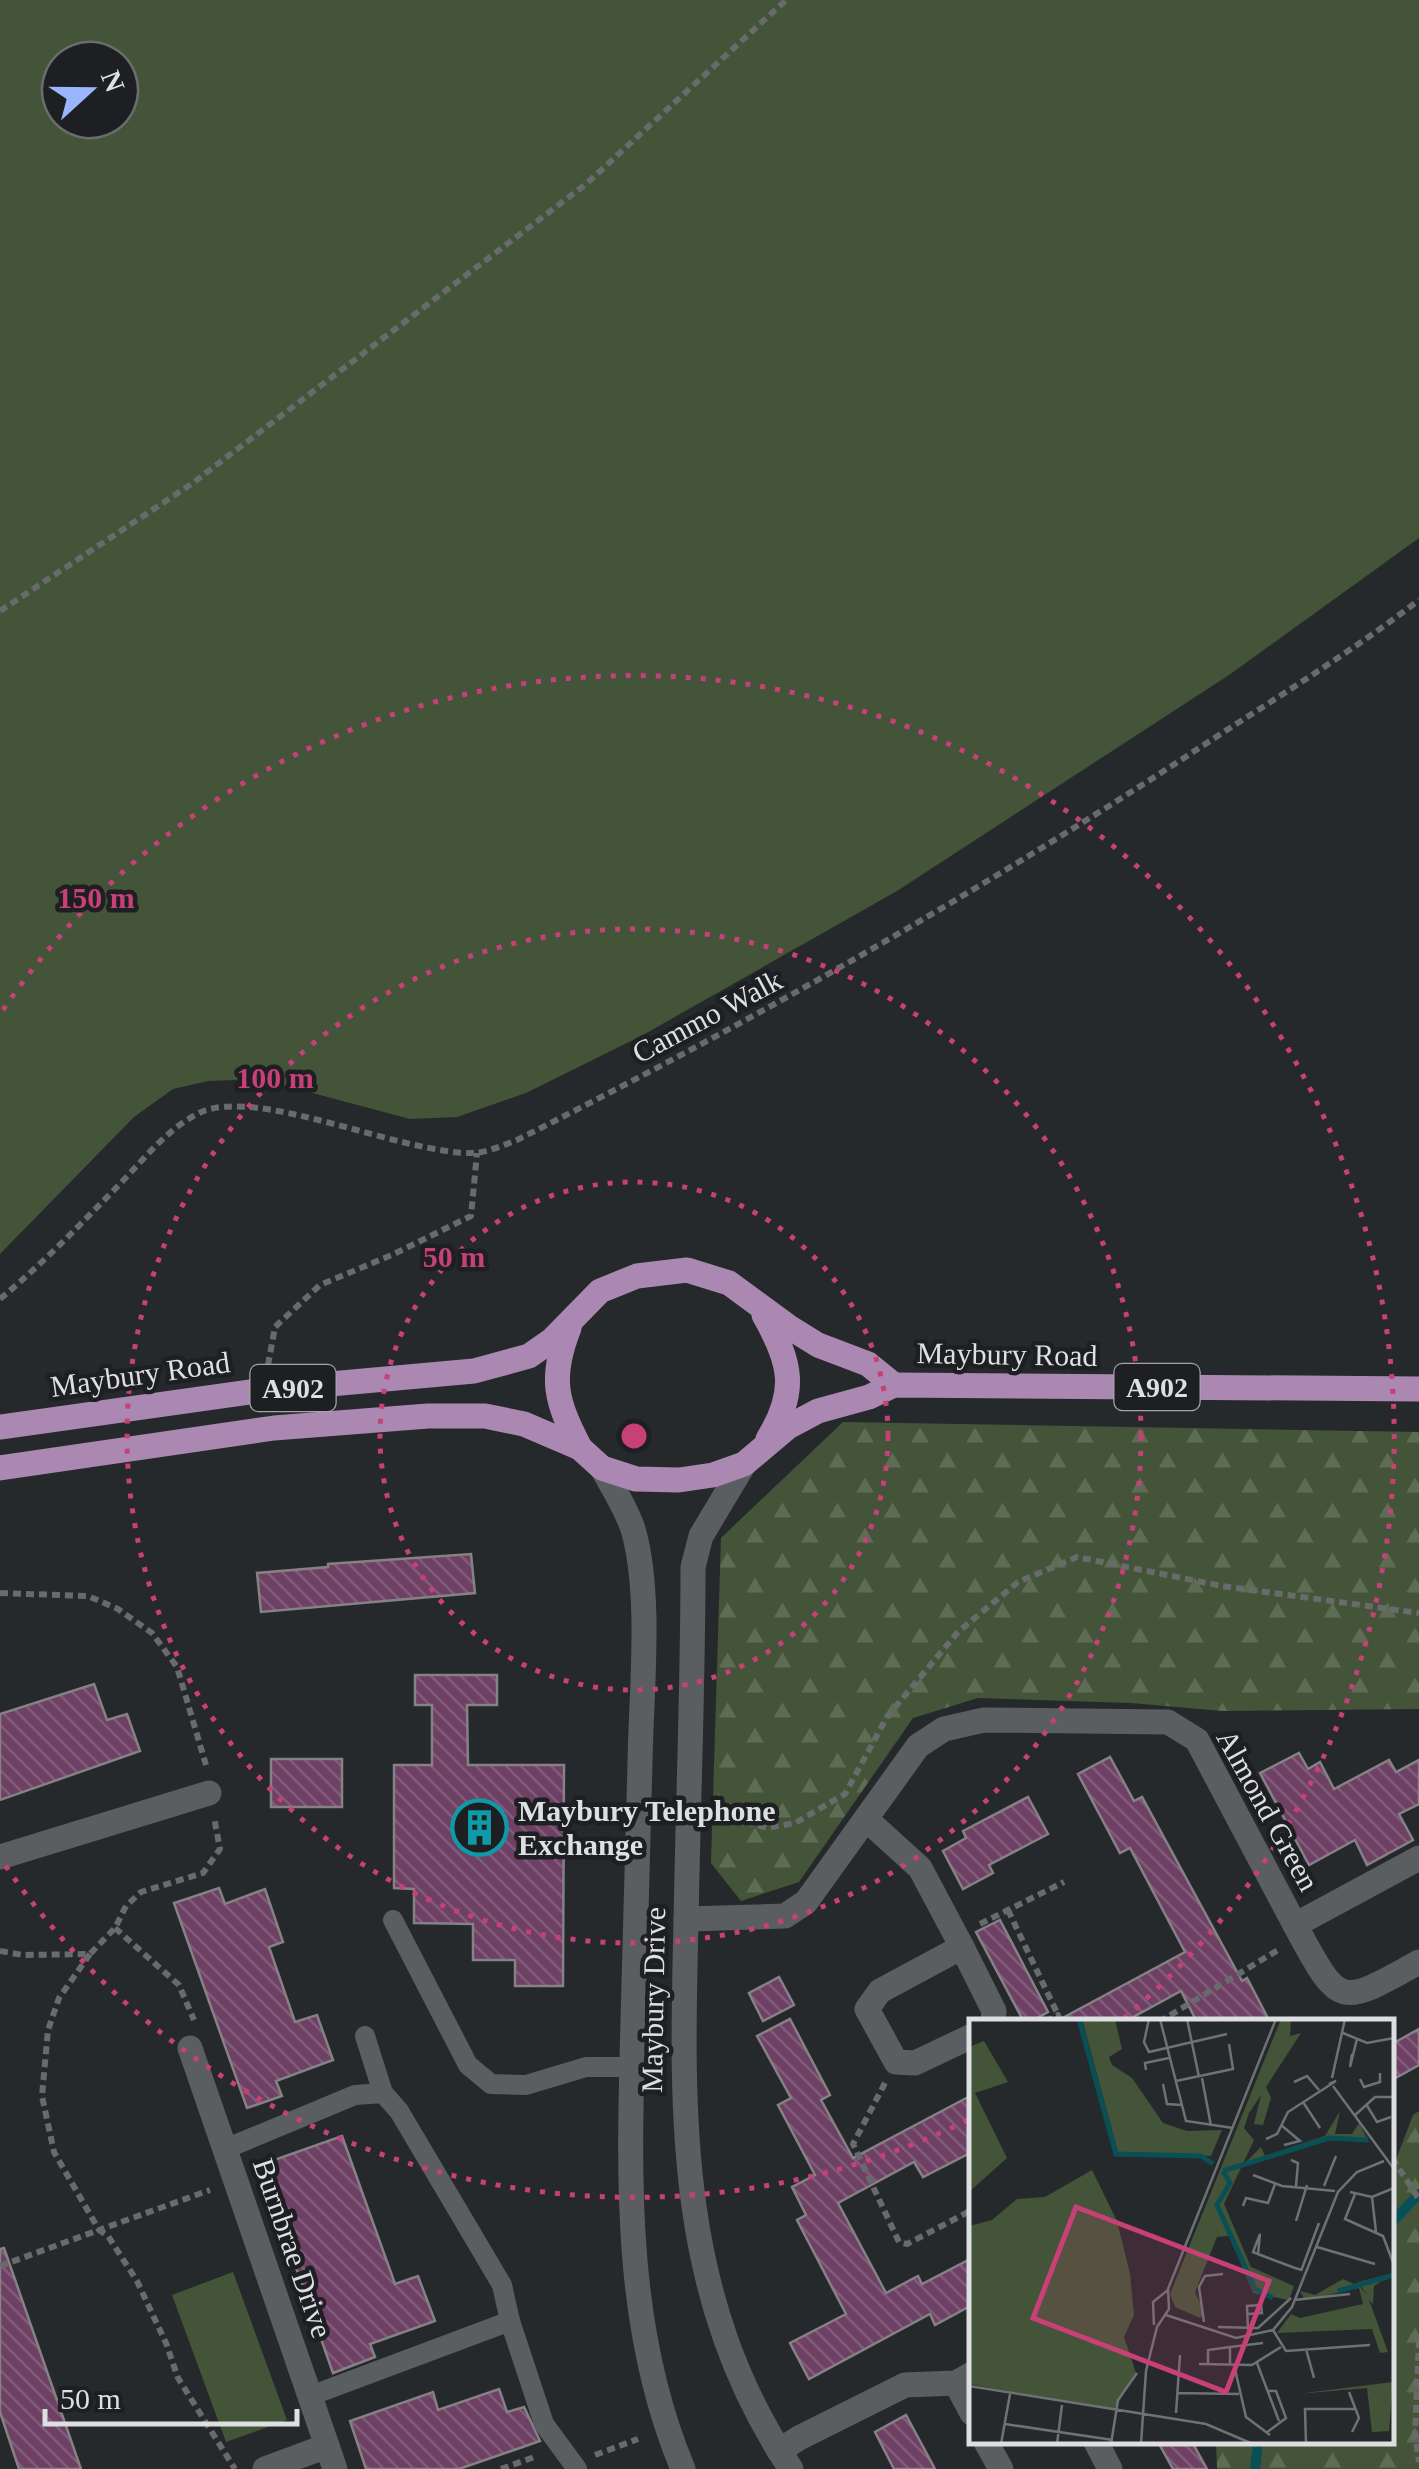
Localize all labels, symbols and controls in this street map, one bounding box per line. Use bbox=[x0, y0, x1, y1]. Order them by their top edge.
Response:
north arrow bbox=[40, 40, 140, 140]
text: N bbox=[95, 66, 131, 96]
text: 150 m bbox=[57, 881, 135, 914]
street label: Cammo Walk bbox=[627, 963, 787, 1069]
text: 100 m bbox=[236, 1061, 314, 1094]
text: 50 m bbox=[423, 1240, 485, 1273]
street label: Maybury Road bbox=[916, 1336, 1098, 1372]
street label: Maybury Road bbox=[48, 1345, 232, 1403]
road number: A902 bbox=[1114, 1364, 1200, 1410]
road number: A902 bbox=[250, 1365, 336, 1411]
centre of rings bbox=[616, 1418, 652, 1454]
street label: Almond Green bbox=[1210, 1724, 1326, 1896]
place label: Maybury Telephone Exchange bbox=[518, 1794, 776, 1861]
building icon: Maybury Telephone Exchange bbox=[449, 1797, 509, 1857]
street label: Maybury Drive bbox=[635, 1907, 671, 2093]
inset map bbox=[969, 2019, 1394, 2444]
street label: Burnbrae Drive bbox=[247, 2154, 339, 2342]
scale bar bbox=[45, 2364, 298, 2426]
text: 50 m bbox=[60, 2382, 121, 2415]

